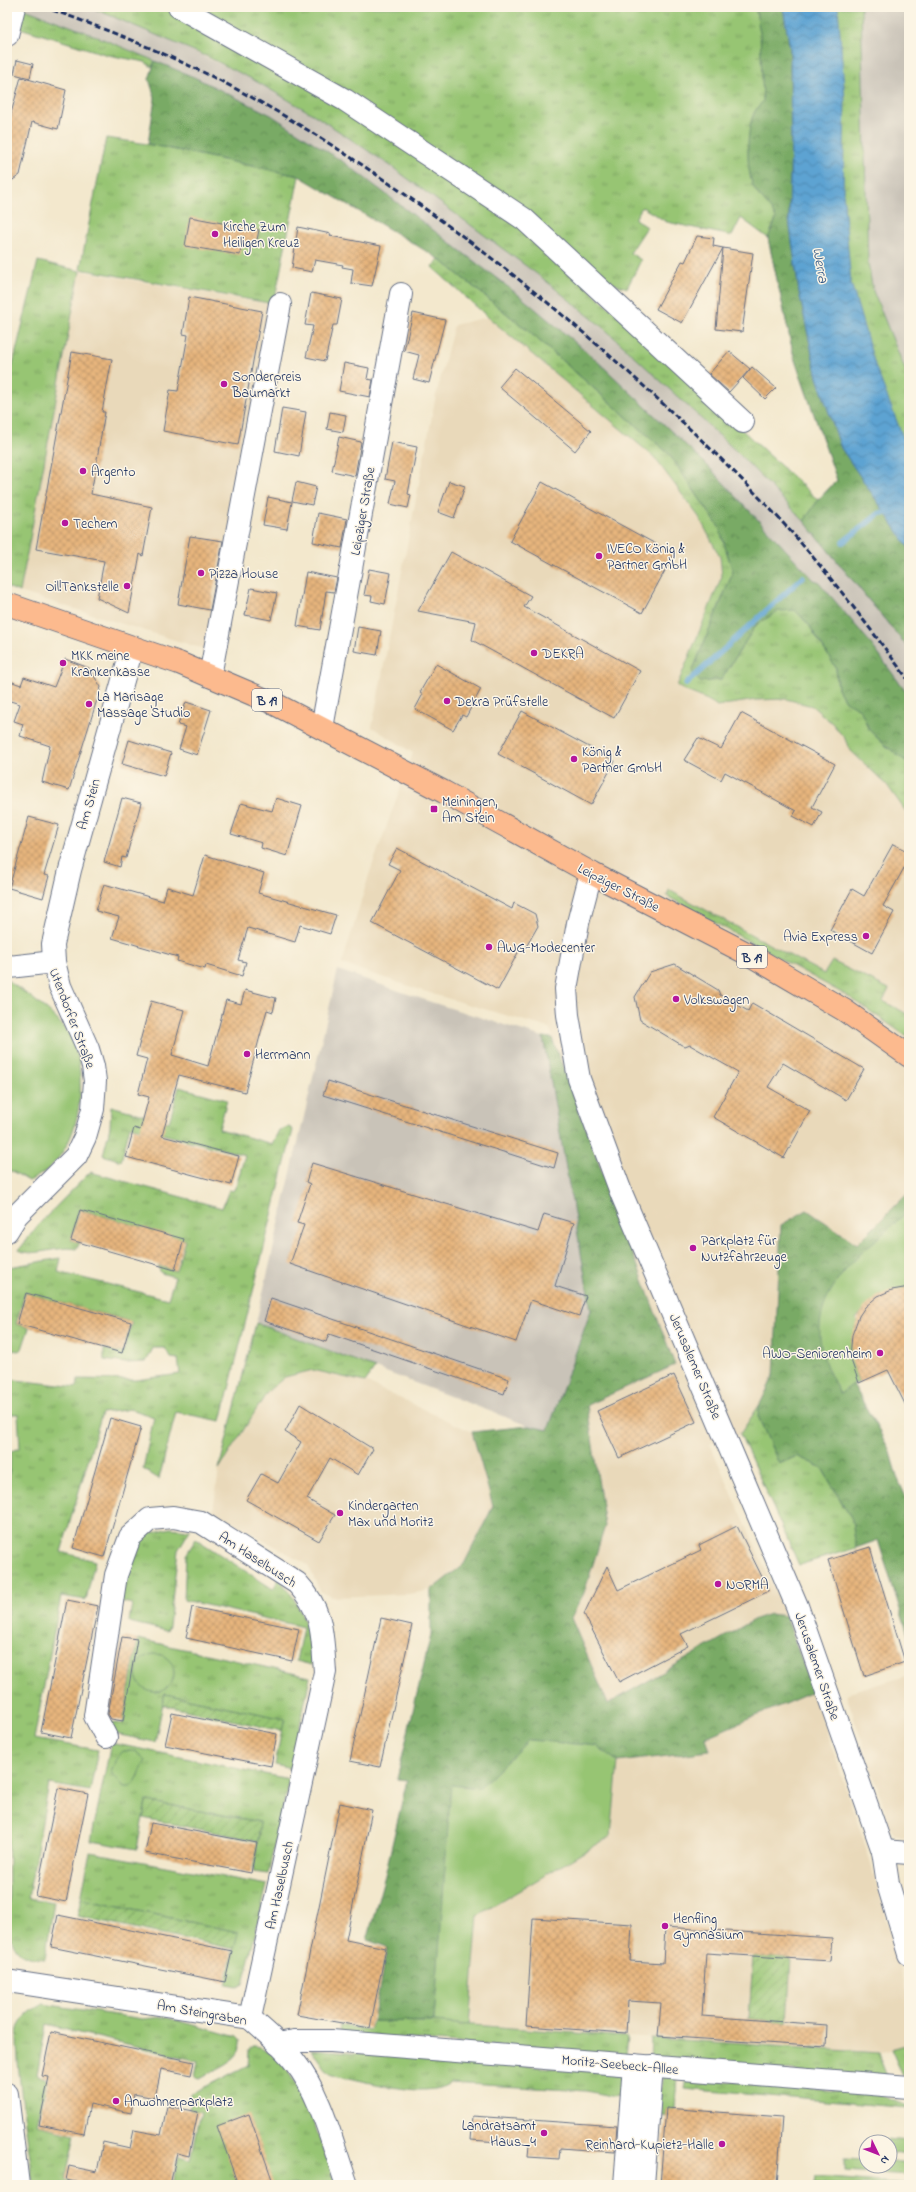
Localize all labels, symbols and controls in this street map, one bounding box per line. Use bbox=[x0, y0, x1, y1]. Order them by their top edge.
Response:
place label: Kirche Zum Heiligen Kreuz bbox=[223, 217, 299, 255]
marker: Kirche Zum Heiligen Kreuz bbox=[210, 229, 220, 239]
water label: Werra bbox=[806, 246, 834, 286]
place label: Sonderpreis Baumarkt bbox=[231, 367, 302, 404]
marker: Sonderpreis Baumarkt bbox=[219, 379, 229, 389]
place label: Argento bbox=[91, 462, 135, 484]
street label: Leipziger Straße bbox=[345, 465, 383, 557]
marker: Argento bbox=[78, 466, 88, 476]
place label: Techem bbox=[73, 514, 117, 535]
marker: Techem bbox=[60, 518, 70, 528]
place label: IVECO König & Partner GmbH bbox=[607, 539, 687, 576]
marker: IVECO König & Partner GmbH bbox=[594, 551, 604, 561]
place label: Pizza House bbox=[209, 564, 279, 585]
marker: Pizza House bbox=[196, 568, 206, 578]
place label: Oil!Tankstelle bbox=[45, 577, 120, 598]
marker: Oil!Tankstelle bbox=[122, 581, 132, 591]
place label: DEKRA bbox=[541, 644, 584, 665]
place label: MKK meine Krankenkasse bbox=[71, 646, 151, 683]
marker: DEKRA bbox=[529, 648, 539, 658]
marker: MKK meine Krankenkasse bbox=[58, 658, 68, 668]
place label: La Marisage Massage Studio bbox=[97, 687, 190, 725]
road number: B 19 bbox=[252, 689, 282, 711]
place label: Dekra Prüfstelle bbox=[454, 692, 549, 713]
marker: Dekra Prüfstelle bbox=[442, 696, 452, 706]
marker: La Marisage Massage Studio bbox=[84, 699, 94, 709]
place label: König & Partner GmbH bbox=[582, 742, 662, 779]
marker: König & Partner GmbH bbox=[569, 754, 579, 764]
street label: Am Stein bbox=[72, 776, 107, 832]
place label: Meiningen, Am Stein bbox=[442, 792, 498, 829]
marker: Meiningen, Am Stein bbox=[429, 804, 439, 814]
street label: Leipziger Straße bbox=[573, 859, 664, 919]
place label: Avia Express bbox=[783, 927, 858, 948]
marker: Avia Express bbox=[861, 931, 871, 941]
place label: AWG-Modecenter bbox=[497, 938, 596, 959]
marker: AWG-Modecenter bbox=[484, 942, 494, 952]
road number: B 19 bbox=[737, 946, 767, 968]
street label: Utendorfer Straße bbox=[43, 965, 101, 1072]
place label: Volkswagen bbox=[683, 990, 749, 1012]
marker: Volkswagen bbox=[671, 994, 681, 1004]
place label: Herrmann bbox=[255, 1045, 310, 1066]
marker: Herrmann bbox=[242, 1049, 252, 1059]
place label: Parkplatz für Nutzfahrzeuge bbox=[701, 1231, 787, 1269]
marker: Parkplatz für Nutzfahrzeuge bbox=[688, 1243, 698, 1253]
street label: Jerusalemer Straße bbox=[663, 1311, 727, 1423]
place label: AWO-Seniorenheim bbox=[762, 1344, 872, 1365]
marker: AWO-Seniorenheim bbox=[875, 1348, 885, 1358]
place label: Kindergarten Max und Moritz bbox=[348, 1496, 433, 1533]
marker: Kindergarten Max und Moritz bbox=[335, 1508, 345, 1518]
street label: Am Haselbusch bbox=[214, 1527, 301, 1594]
place label: NORMA bbox=[726, 1575, 769, 1596]
marker: NORMA bbox=[713, 1579, 723, 1589]
street label: Jerusalemer Straße bbox=[788, 1610, 845, 1724]
street label: Am Haselbusch bbox=[261, 1839, 300, 1931]
place label: Henfling Gymnasium bbox=[673, 1909, 743, 1947]
marker: Henfling Gymnasium bbox=[660, 1921, 670, 1931]
street label: Am Steingraben bbox=[155, 1995, 249, 2033]
street label: Moritz-Seebeck-Allee bbox=[561, 2050, 680, 2081]
place label: Anwohnerparkplatz bbox=[124, 2092, 233, 2113]
marker: Anwohnerparkplatz bbox=[111, 2096, 121, 2106]
place label: Landratsamt Haus_4 bbox=[462, 2116, 536, 2153]
marker: Landratsamt Haus_4 bbox=[539, 2128, 549, 2138]
north arrow bbox=[858, 2134, 898, 2174]
place label: Reinhard-Kupietz-Halle bbox=[585, 2135, 715, 2156]
marker: Reinhard-Kupietz-Halle bbox=[717, 2139, 727, 2149]
text: N bbox=[876, 2152, 893, 2168]

